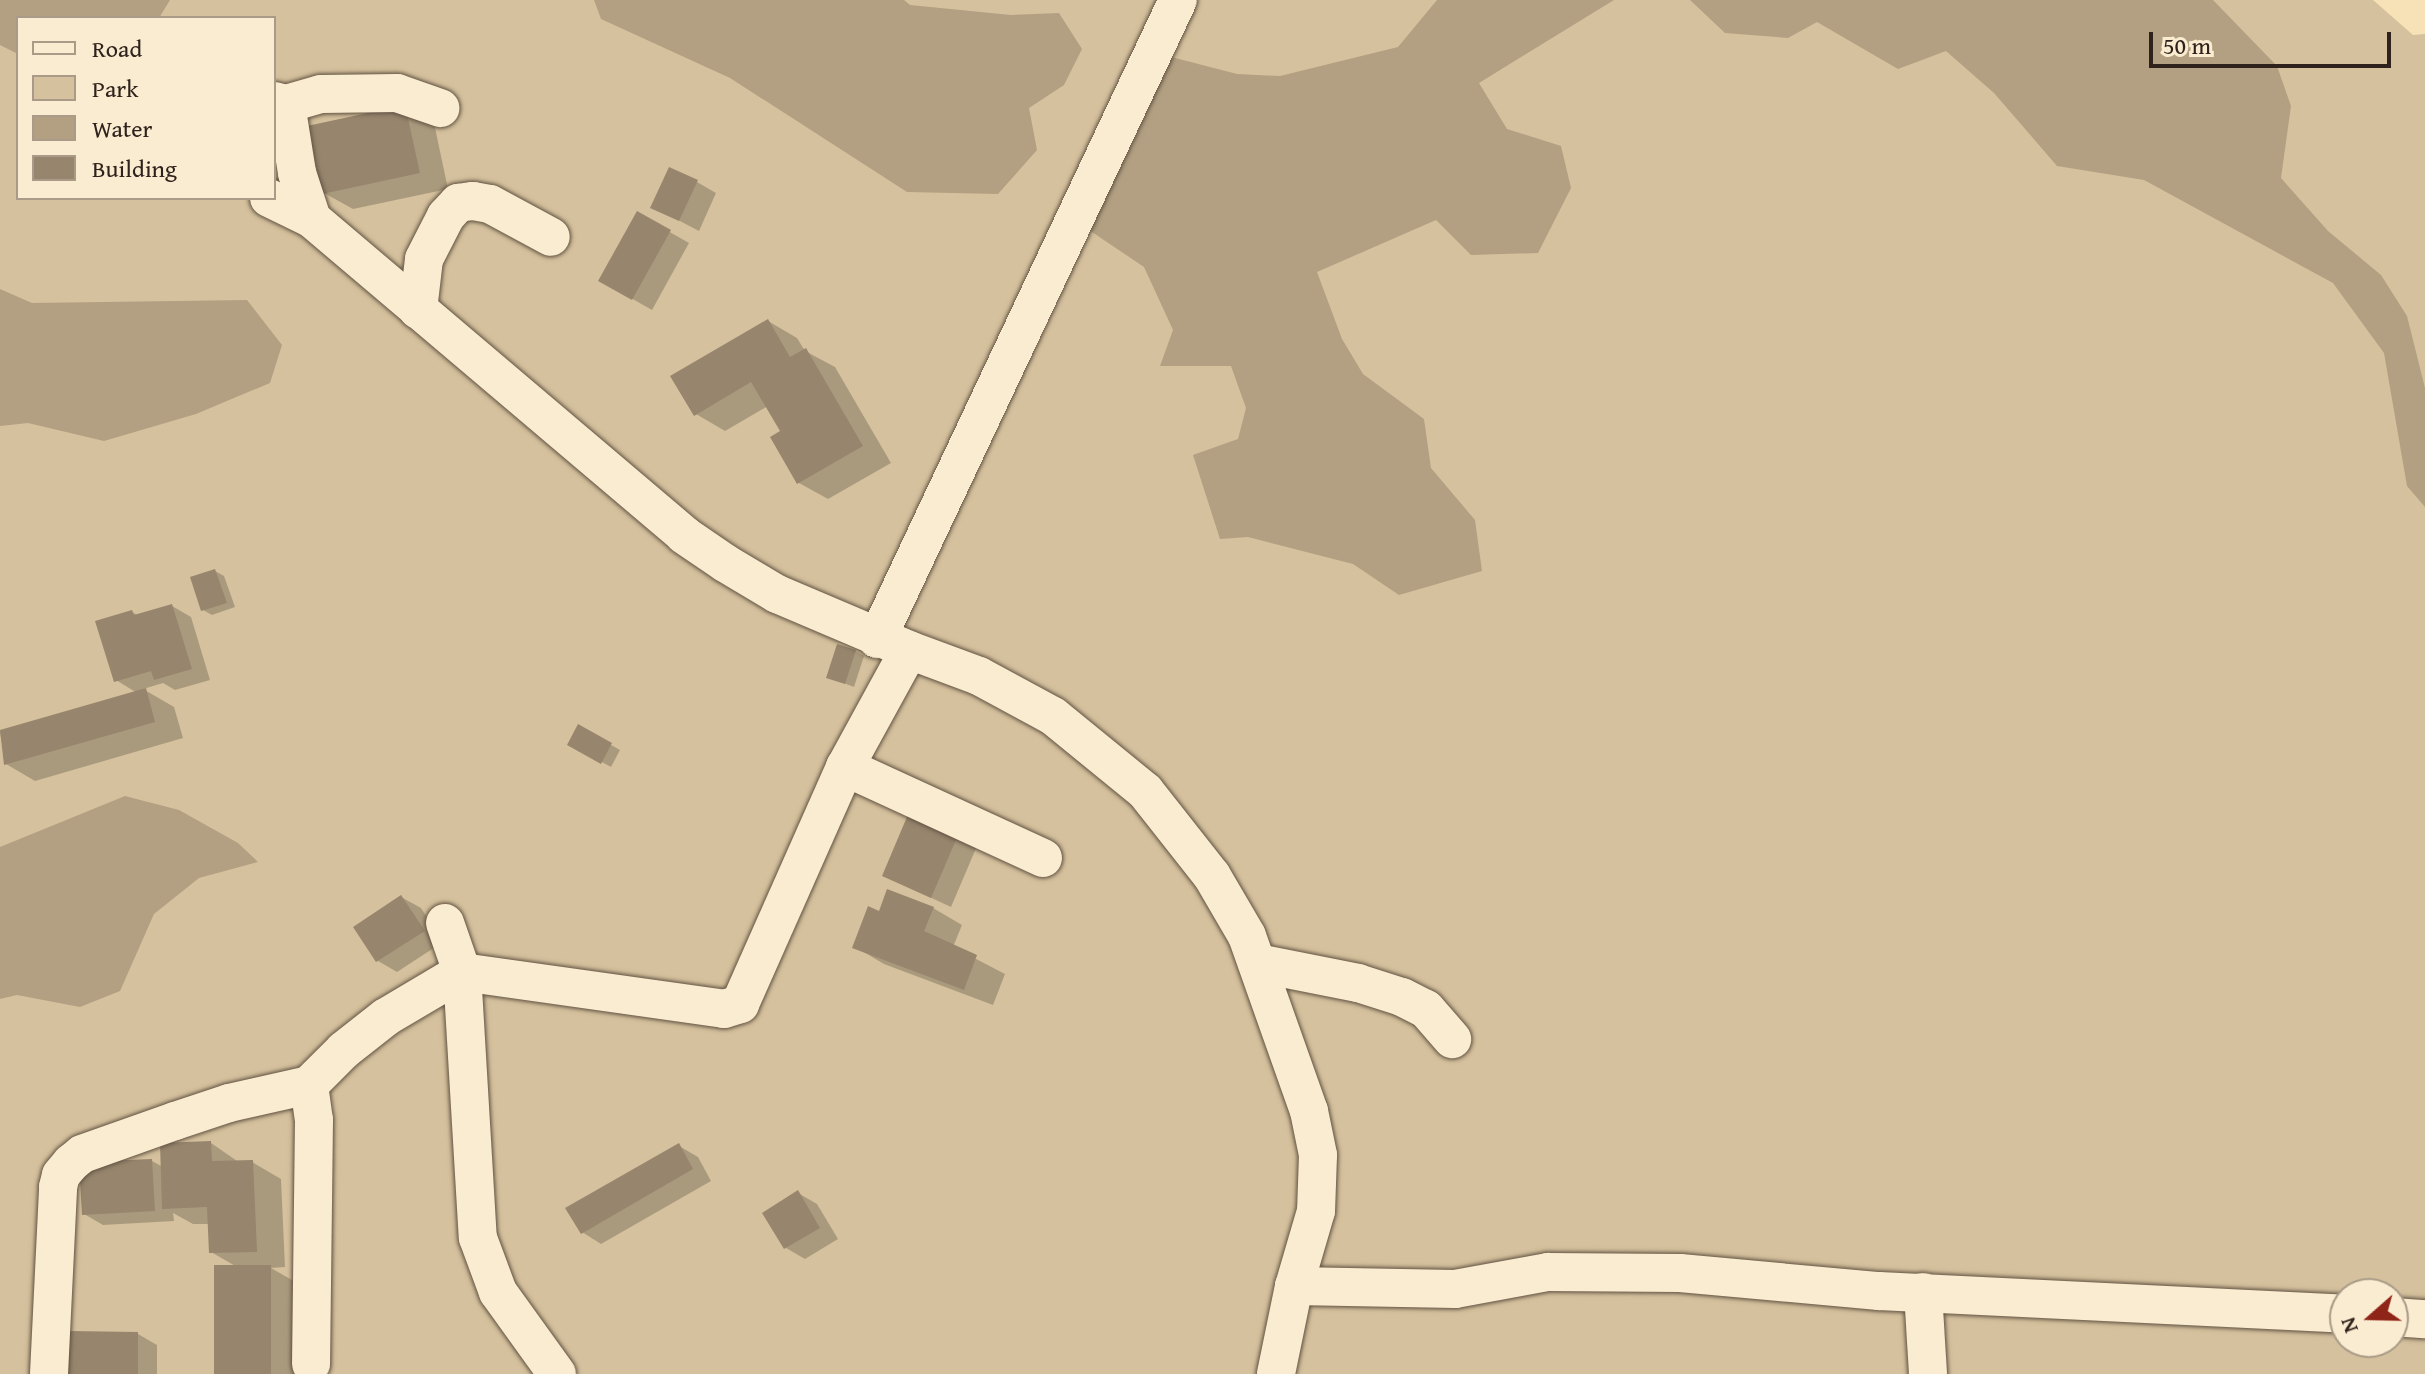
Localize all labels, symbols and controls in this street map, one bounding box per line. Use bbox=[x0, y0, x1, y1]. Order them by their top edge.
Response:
legend bbox=[16, 16, 276, 200]
scale bar bbox=[2153, 16, 2395, 66]
text: 50 m bbox=[2163, 28, 2211, 63]
text: Road bbox=[92, 31, 142, 66]
text: Park bbox=[92, 71, 138, 106]
text: Water bbox=[92, 111, 152, 146]
text: Building bbox=[92, 151, 177, 186]
north arrow bbox=[2329, 1278, 2409, 1358]
text: N bbox=[2331, 1313, 2366, 1338]

